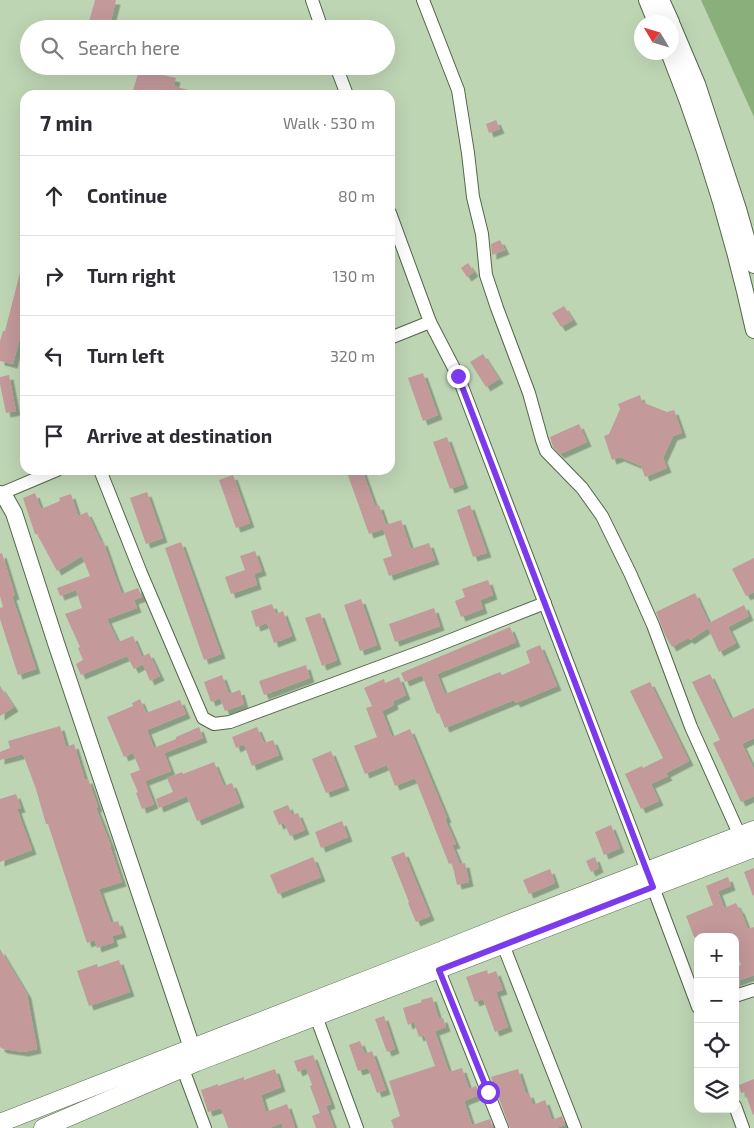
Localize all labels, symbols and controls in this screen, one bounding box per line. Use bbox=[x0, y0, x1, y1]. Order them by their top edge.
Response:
north arrow bbox=[634, 15, 679, 60]
search box bbox=[20, 20, 395, 75]
icon: search bbox=[38, 34, 66, 62]
text: Search here bbox=[78, 36, 180, 59]
text: 7 min bbox=[40, 110, 93, 135]
text: Walk · 530 m bbox=[283, 113, 375, 132]
icon: ahead bbox=[40, 182, 68, 210]
text: Continue bbox=[87, 184, 167, 207]
text: 80 m bbox=[338, 186, 375, 205]
icon: right bbox=[40, 262, 68, 290]
text: Turn right bbox=[87, 264, 175, 287]
text: 130 m bbox=[333, 266, 375, 285]
icon: left bbox=[40, 342, 68, 370]
text: Turn left bbox=[87, 344, 164, 367]
text: 320 m bbox=[330, 346, 375, 365]
route end bbox=[447, 365, 470, 388]
icon: arrive bbox=[40, 422, 68, 450]
text: Arrive at destination bbox=[87, 424, 272, 447]
map controls bbox=[694, 933, 739, 1113]
button: + bbox=[694, 933, 739, 978]
button: − bbox=[694, 978, 739, 1023]
button: locate bbox=[694, 1023, 739, 1068]
button: layers bbox=[694, 1068, 739, 1113]
route start bbox=[477, 1081, 500, 1104]

